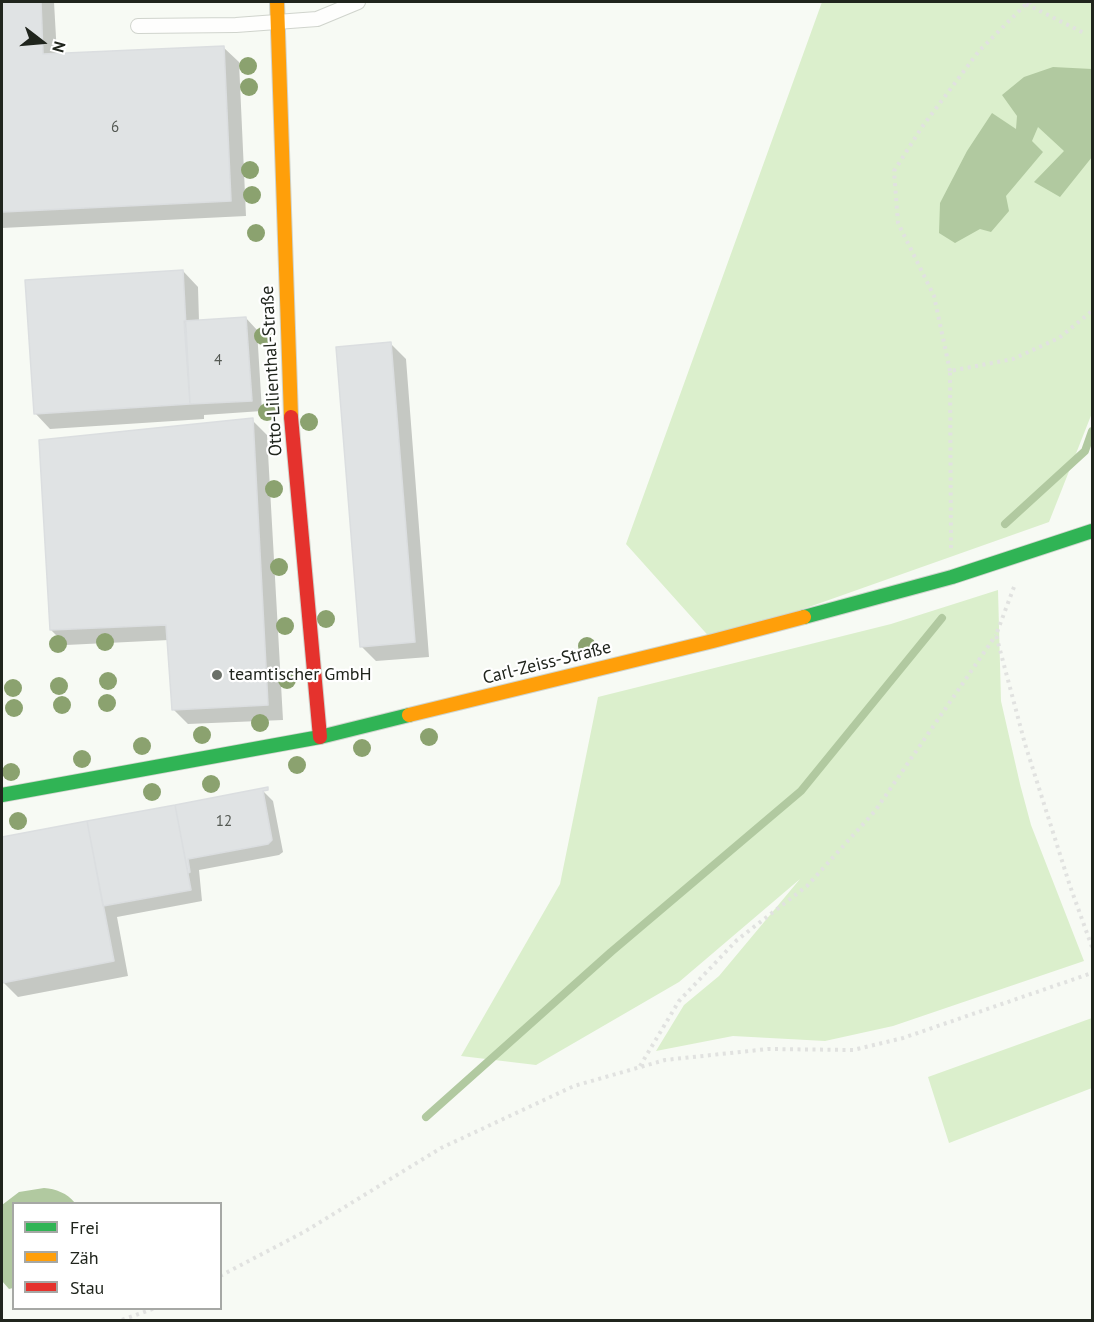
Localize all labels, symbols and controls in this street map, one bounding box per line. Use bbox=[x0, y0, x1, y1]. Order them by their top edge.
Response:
north arrow bbox=[12, 12, 72, 72]
text: N bbox=[48, 39, 70, 55]
house number: 6 bbox=[111, 119, 119, 137]
street label: Otto-Lilienthal-Straße bbox=[257, 285, 287, 457]
house number: 4 bbox=[214, 352, 222, 370]
street label: Carl-Zeiss-Straße bbox=[481, 637, 613, 689]
place label: teamtischer GmbH bbox=[229, 664, 372, 686]
marker: teamtischer GmbH bbox=[210, 668, 224, 682]
house number: 12 bbox=[216, 813, 232, 831]
legend bbox=[12, 1202, 222, 1310]
text: Frei bbox=[70, 1216, 99, 1239]
text: Zäh bbox=[70, 1246, 99, 1269]
text: Stau bbox=[70, 1276, 104, 1299]

